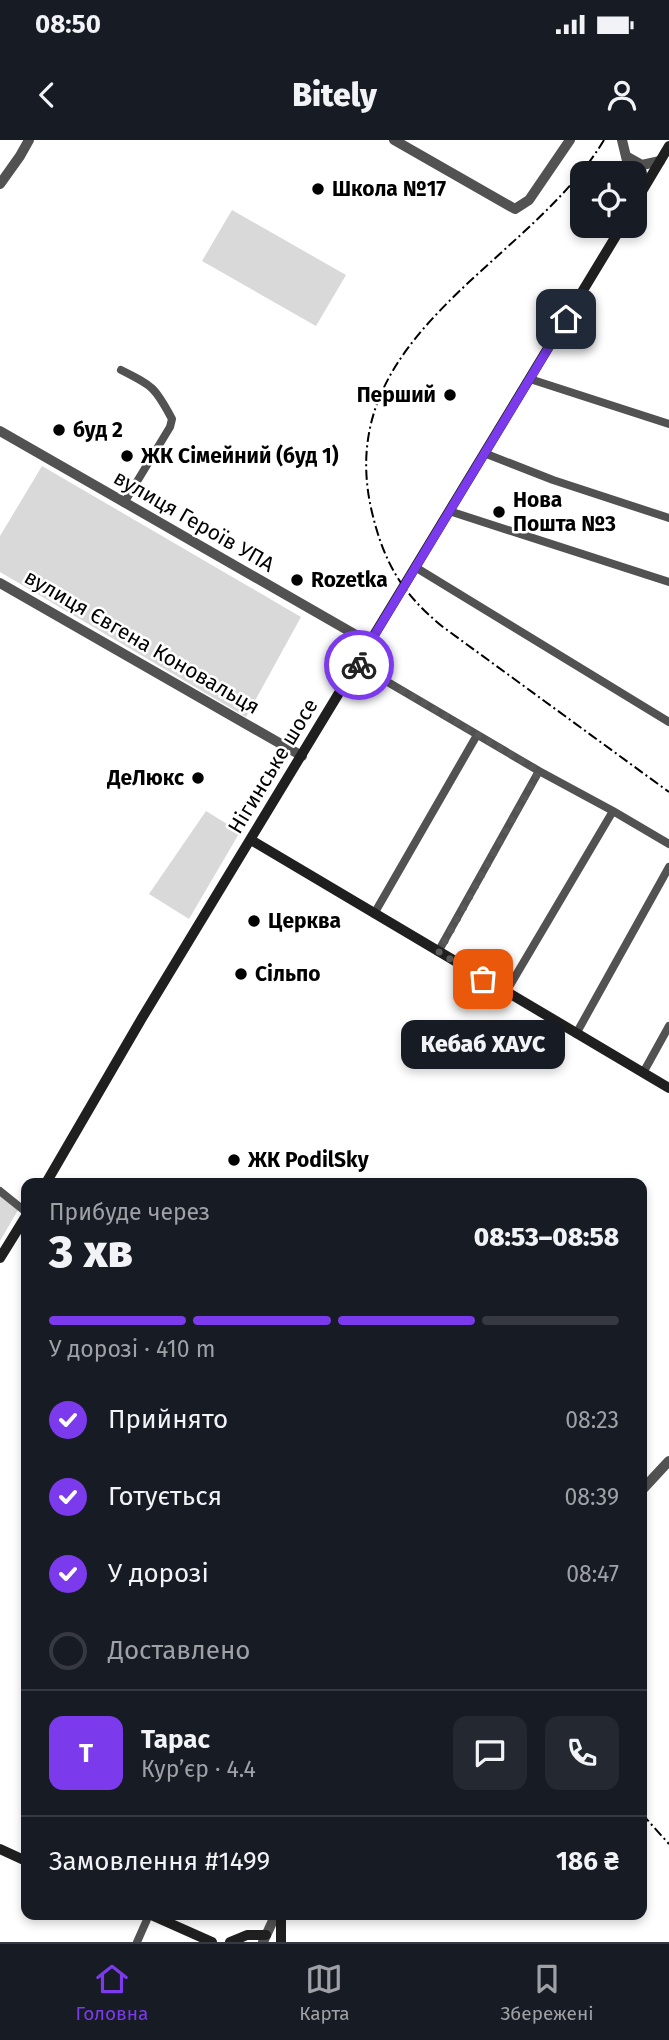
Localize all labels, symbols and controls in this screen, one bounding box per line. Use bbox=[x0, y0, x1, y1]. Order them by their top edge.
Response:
text: 08:50 bbox=[35, 9, 101, 40]
icon: back bbox=[28, 76, 66, 114]
text: Bitely bbox=[292, 76, 377, 114]
icon: person bbox=[603, 76, 641, 114]
map controls bbox=[570, 161, 647, 238]
button: locate bbox=[570, 161, 647, 238]
place label: Школа №17 bbox=[332, 176, 446, 202]
marker: Школа №17 bbox=[310, 181, 326, 197]
pin bbox=[536, 289, 596, 349]
icon: home bbox=[547, 300, 585, 338]
place label: Перший bbox=[357, 382, 436, 408]
marker: Перший bbox=[442, 387, 458, 403]
place label: буд 2 bbox=[73, 417, 123, 443]
marker: буд 2 bbox=[51, 422, 67, 438]
place label: ЖК Сімейний (буд 1) bbox=[140, 443, 339, 469]
marker: ЖК Сімейний (буд 1) bbox=[119, 448, 135, 464]
street label: вулиця Героїв УПА bbox=[109, 464, 279, 578]
place label: Нова Пошта №3 bbox=[513, 487, 616, 537]
marker: Нова Пошта №3 bbox=[491, 504, 507, 520]
street label: вулиця Євгена Коновальця bbox=[20, 564, 264, 720]
place label: Rozetka bbox=[311, 567, 388, 593]
marker: Rozetka bbox=[289, 572, 305, 588]
courier bbox=[324, 630, 394, 700]
icon: bike bbox=[340, 646, 378, 684]
street label: Нігинське шосе bbox=[222, 694, 324, 838]
place label: ДеЛюкс bbox=[106, 765, 184, 791]
marker: ДеЛюкс bbox=[190, 770, 206, 786]
place label: Церква bbox=[268, 908, 341, 934]
marker: Церква bbox=[246, 913, 262, 929]
pin bbox=[453, 949, 513, 1009]
icon: bag bbox=[464, 960, 502, 998]
place label: Сільпо bbox=[255, 961, 320, 987]
marker: Сільпо bbox=[233, 966, 249, 982]
callout: Кебаб ХАУС bbox=[401, 1021, 565, 1070]
text: Кебаб ХАУС bbox=[421, 1030, 545, 1058]
place label: ЖК PodilSky bbox=[247, 1147, 369, 1173]
marker: ЖК PodilSky bbox=[226, 1152, 242, 1168]
text: Прибуде через bbox=[49, 1198, 210, 1226]
text: 08:53–08:58 bbox=[474, 1222, 619, 1253]
text: 3 хв bbox=[49, 1224, 133, 1279]
text: У дорозі · 410 m bbox=[49, 1335, 215, 1363]
icon: check bbox=[49, 1401, 87, 1439]
text: Прийнято bbox=[108, 1404, 228, 1435]
text: 08:23 bbox=[565, 1406, 619, 1434]
icon: check bbox=[49, 1478, 87, 1516]
text: Готується bbox=[108, 1481, 222, 1512]
text: 08:39 bbox=[564, 1483, 619, 1511]
icon: check bbox=[49, 1555, 87, 1593]
text: У дорозі bbox=[108, 1558, 209, 1589]
text: 08:47 bbox=[566, 1560, 619, 1588]
text: Доставлено bbox=[108, 1635, 250, 1666]
button: chat bbox=[453, 1716, 527, 1790]
button: phone bbox=[545, 1716, 619, 1790]
text: Тарас bbox=[141, 1724, 210, 1755]
text: Т bbox=[79, 1738, 93, 1769]
text: Кур’єр · 4.4 bbox=[141, 1755, 256, 1783]
text: Замовлення #1499 bbox=[49, 1846, 270, 1877]
text: 186 ₴ bbox=[556, 1846, 619, 1877]
tab: Головна bbox=[75, 1960, 148, 2025]
tab: Карта bbox=[299, 1960, 350, 2025]
tab: Збережені bbox=[500, 1960, 594, 2025]

